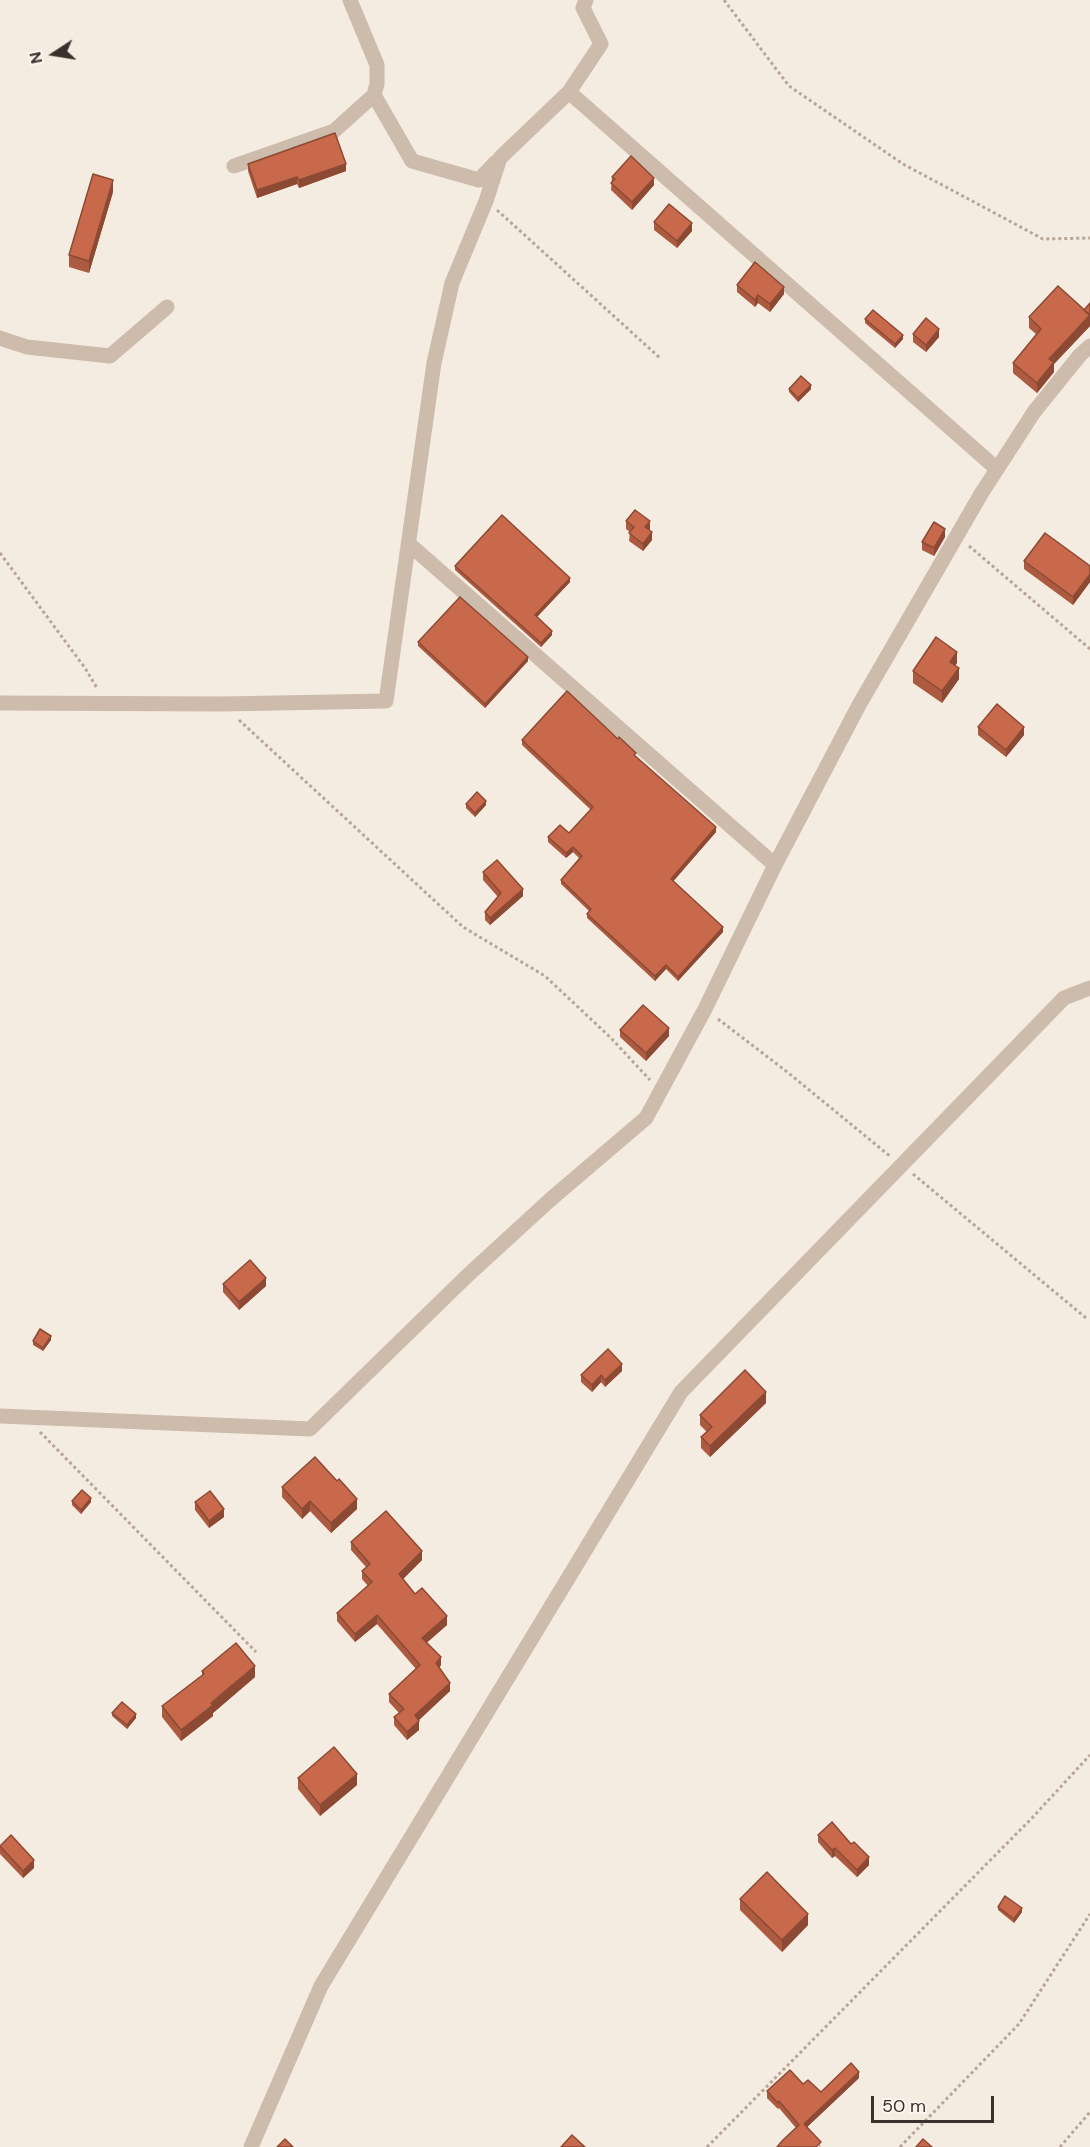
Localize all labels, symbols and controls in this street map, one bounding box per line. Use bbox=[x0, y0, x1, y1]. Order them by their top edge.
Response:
north arrow bbox=[24, 24, 84, 84]
text: N bbox=[24, 50, 47, 66]
scale bar bbox=[874, 2084, 997, 2122]
text: 50 m bbox=[882, 2094, 926, 2118]

